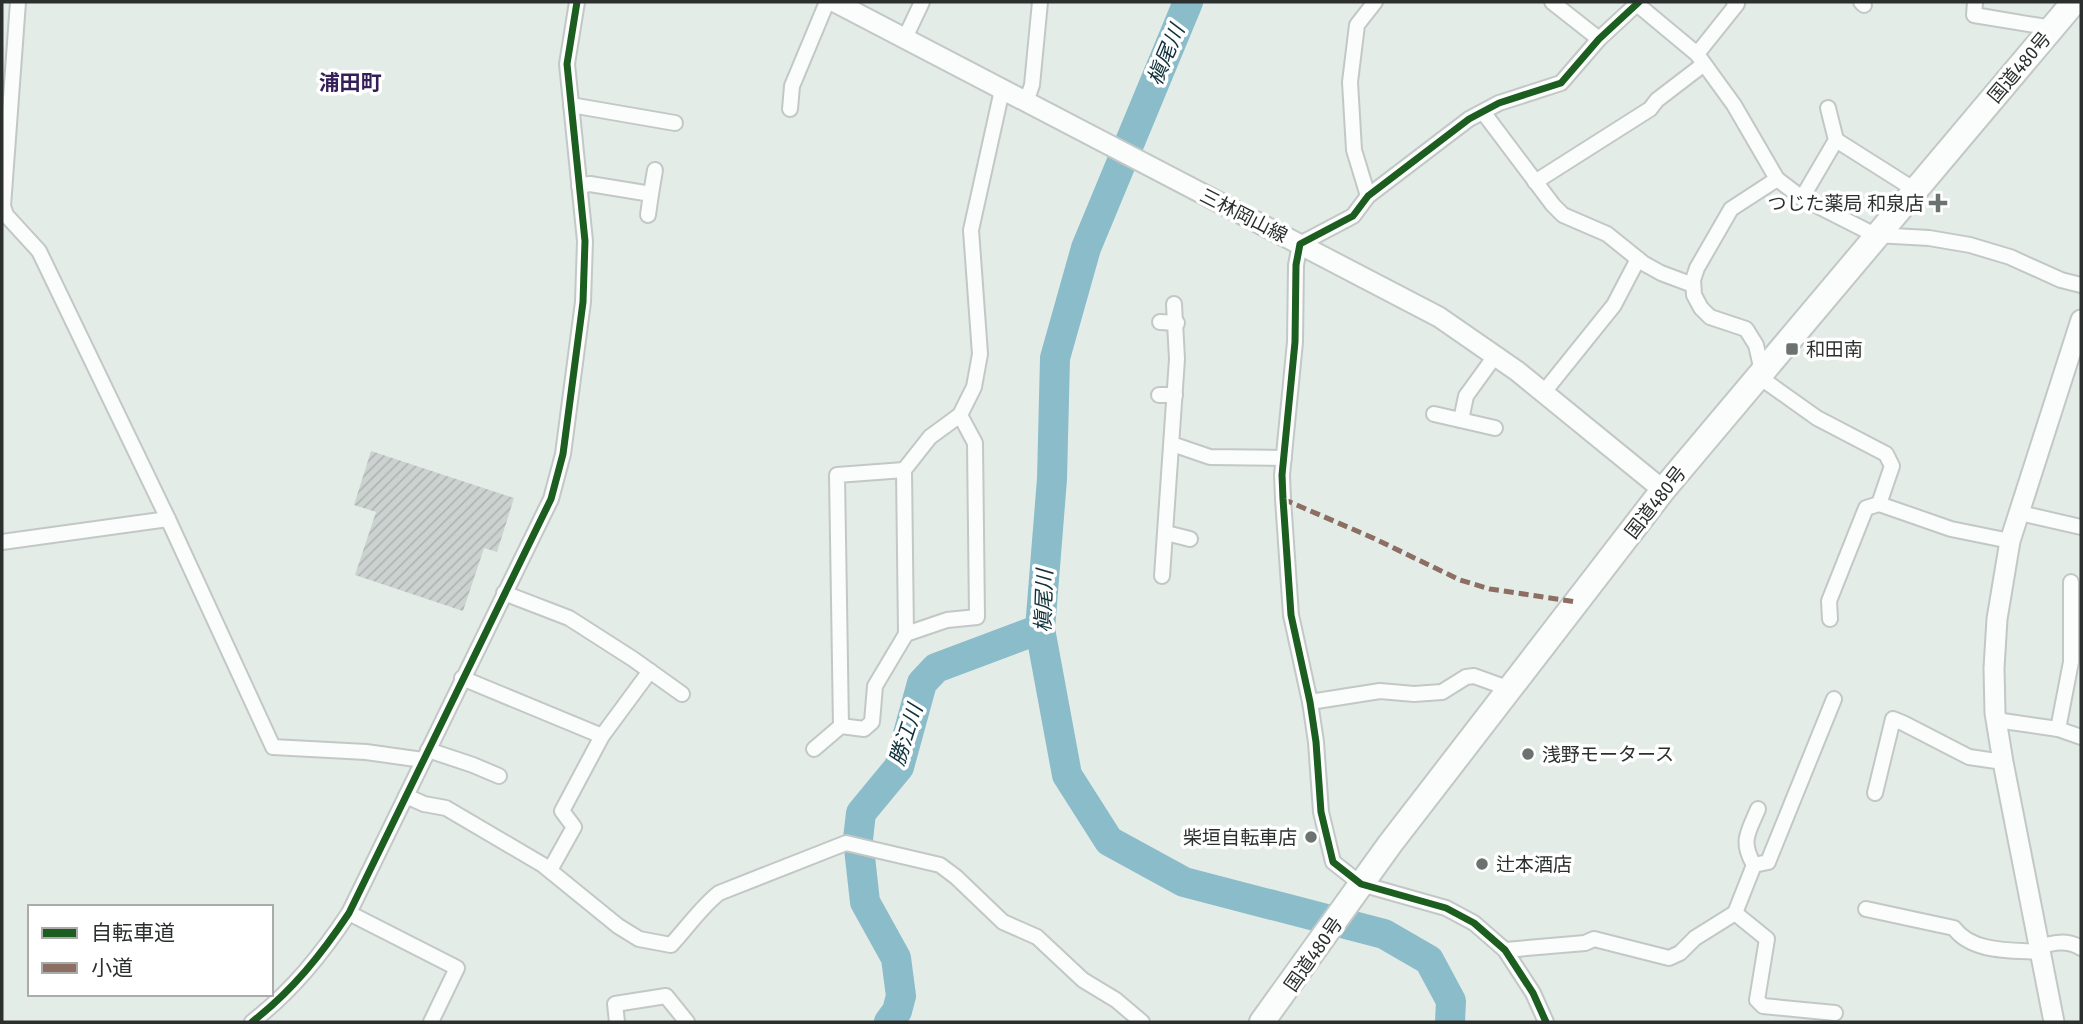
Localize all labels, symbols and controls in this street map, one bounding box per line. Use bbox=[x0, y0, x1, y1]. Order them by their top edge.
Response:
water label: 槇尾川 bbox=[1142, 19, 1191, 89]
street label: 国道480号 bbox=[1983, 27, 2056, 108]
district label: 浦田町 bbox=[319, 70, 382, 96]
street label: 三林岡山線 bbox=[1196, 184, 1291, 247]
place label: つじた薬局 和泉店 bbox=[1768, 192, 1924, 215]
marker: つじた薬局 和泉店 bbox=[1930, 195, 1946, 211]
place label: 和田南 bbox=[1806, 338, 1863, 361]
marker: 和田南 bbox=[1784, 341, 1800, 357]
street label: 国道480号 bbox=[1620, 461, 1691, 543]
water label: 槇尾川 bbox=[1030, 567, 1058, 633]
water label: 勝江川 bbox=[884, 699, 929, 769]
place label: 浅野モータース bbox=[1542, 743, 1674, 766]
marker: 浅野モータース bbox=[1520, 746, 1536, 762]
place label: 柴垣自転車店 bbox=[1183, 826, 1297, 849]
marker: 柴垣自転車店 bbox=[1303, 829, 1319, 845]
place label: 辻本酒店 bbox=[1496, 853, 1572, 876]
marker: 辻本酒店 bbox=[1474, 856, 1490, 872]
legend bbox=[28, 905, 273, 996]
street label: 国道480号 bbox=[1279, 913, 1347, 996]
text: 自転車道 bbox=[91, 920, 175, 946]
text: 小道 bbox=[91, 955, 133, 981]

